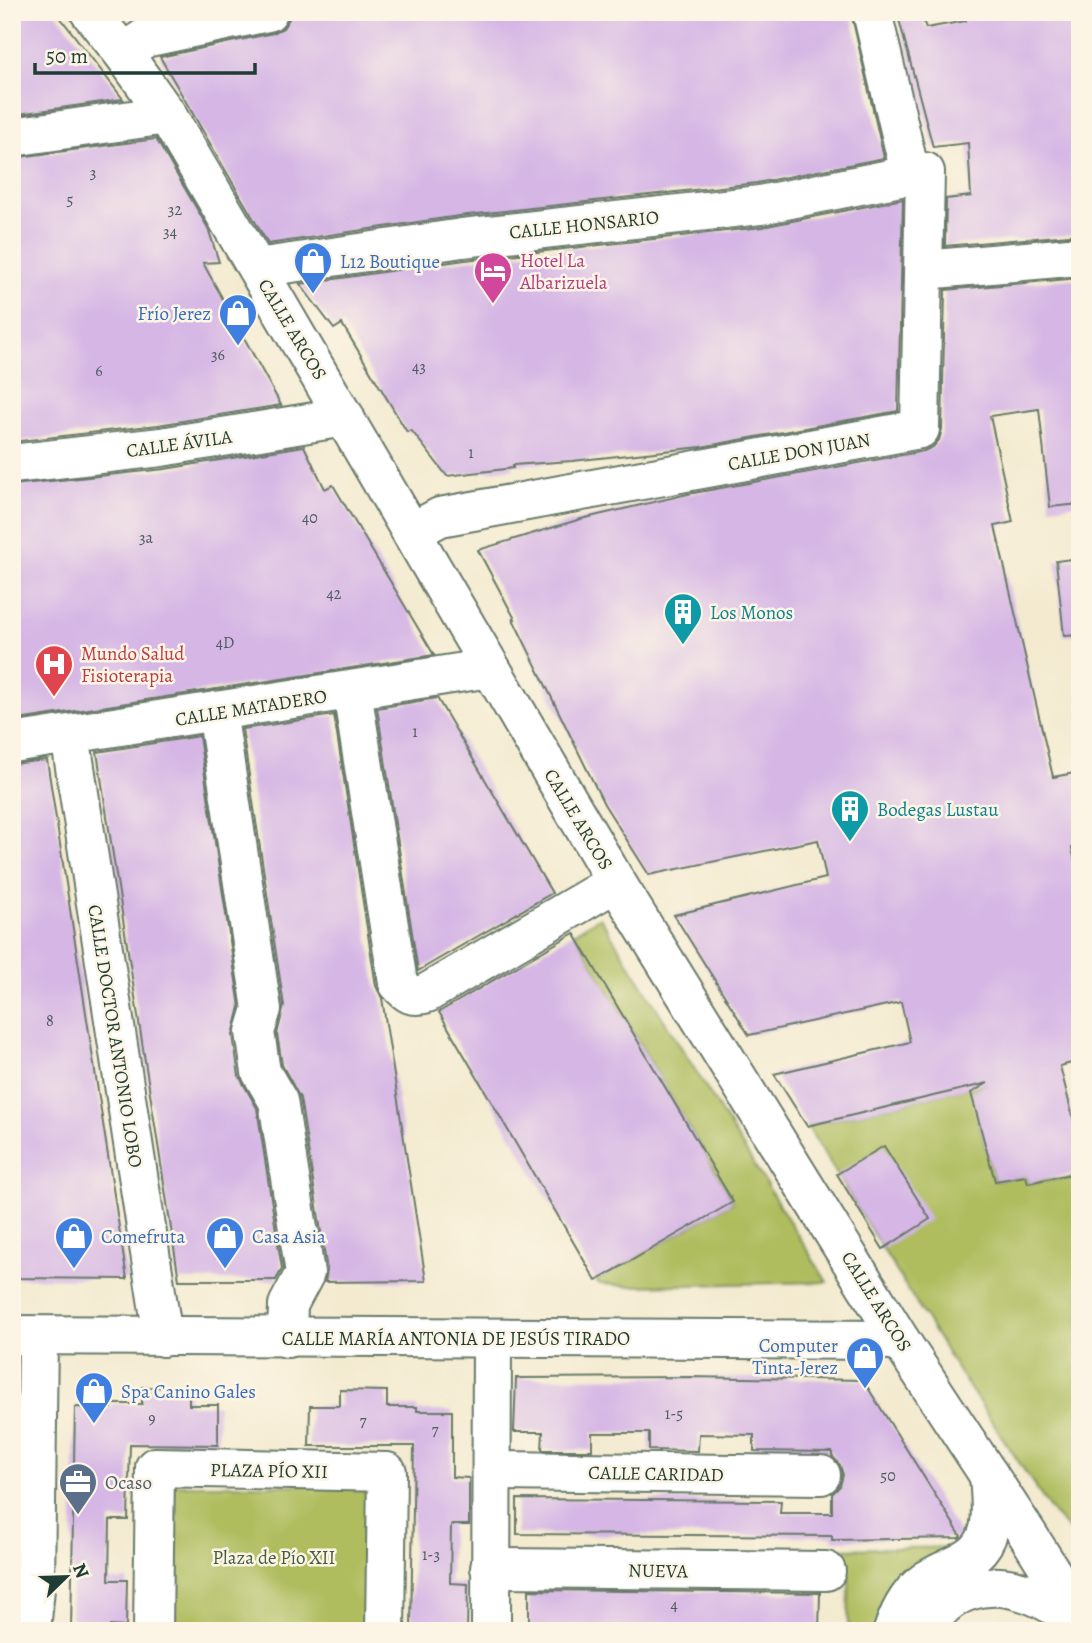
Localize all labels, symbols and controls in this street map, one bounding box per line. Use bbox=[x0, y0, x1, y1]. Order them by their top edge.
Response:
scale bar bbox=[35, 32, 256, 76]
text: 50 m bbox=[46, 42, 88, 70]
house number: 3 bbox=[90, 162, 96, 184]
house number: 5 bbox=[67, 189, 74, 211]
house number: 32 bbox=[168, 199, 183, 221]
street label: CALLE HONSARIO bbox=[508, 204, 660, 246]
house number: 34 bbox=[163, 221, 177, 243]
shop icon: L12 Boutique bbox=[292, 240, 334, 295]
place label: Hotel La Albarizuela bbox=[519, 248, 608, 296]
place label: L12 Boutique bbox=[340, 249, 440, 275]
hotel icon: Hotel La Albarizuela bbox=[472, 250, 514, 305]
street label: CALLE ARCOS bbox=[252, 274, 333, 385]
shop icon: Frío Jerez bbox=[217, 292, 259, 347]
place label: Frío Jerez bbox=[137, 301, 211, 327]
house number: 36 bbox=[211, 344, 225, 366]
house number: 43 bbox=[412, 356, 426, 378]
house number: 6 bbox=[95, 360, 103, 382]
street label: CALLE ÁVILA bbox=[125, 424, 235, 464]
street label: CALLE DON JUAN bbox=[726, 427, 873, 477]
house number: 1 bbox=[468, 442, 474, 464]
house number: 40 bbox=[302, 507, 318, 529]
house number: 3a bbox=[139, 527, 154, 549]
house number: 42 bbox=[327, 583, 342, 605]
building icon: Los Monos bbox=[662, 591, 704, 646]
place label: Los Monos bbox=[710, 600, 793, 626]
house number: 4D bbox=[216, 632, 234, 654]
place label: Mundo Salud Fisioterapia bbox=[81, 641, 185, 689]
hospital icon: Mundo Salud Fisioterapia bbox=[33, 643, 75, 698]
street label: CALLE MATADERO bbox=[173, 683, 329, 733]
house number: 1 bbox=[412, 721, 418, 743]
street label: CALLE ARCOS bbox=[538, 764, 619, 875]
building icon: Bodegas Lustau bbox=[829, 788, 871, 843]
place label: Bodegas Lustau bbox=[877, 797, 999, 823]
street label: CALLE DOCTOR ANTONIO LOBO bbox=[81, 903, 149, 1170]
house number: 8 bbox=[46, 1010, 54, 1032]
shop icon: Comefruta bbox=[53, 1215, 95, 1270]
shop icon: Casa Asia bbox=[204, 1215, 246, 1270]
place label: Comefruta bbox=[101, 1224, 185, 1250]
place label: Casa Asia bbox=[252, 1224, 326, 1250]
street label: CALLE ARCOS bbox=[835, 1246, 917, 1357]
street label: CALLE MARÍA ANTONIA DE JESÚS TIRADO bbox=[282, 1326, 630, 1352]
place label: Computer Tinta-Jerez bbox=[752, 1333, 838, 1381]
shop icon: Computer Tinta-Jerez bbox=[844, 1335, 886, 1390]
shop icon: Spa Canino Gales bbox=[73, 1370, 115, 1425]
place label: Spa Canino Gales bbox=[121, 1379, 256, 1405]
house number: 1-5 bbox=[665, 1403, 683, 1425]
house number: 9 bbox=[148, 1408, 156, 1430]
house number: 7 bbox=[360, 1410, 367, 1432]
house number: 7 bbox=[432, 1419, 439, 1441]
street label: PLAZA PÍO XII bbox=[210, 1457, 328, 1485]
street label: CALLE CARIDAD bbox=[588, 1460, 724, 1488]
office icon: Ocaso bbox=[57, 1461, 99, 1516]
house number: 50 bbox=[880, 1465, 896, 1487]
place label: Ocaso bbox=[105, 1470, 152, 1496]
north arrow bbox=[32, 1542, 102, 1612]
house number: 1-3 bbox=[422, 1544, 440, 1566]
park label: Plaza de Pío XII bbox=[213, 1545, 335, 1571]
street label: NUEVA bbox=[628, 1557, 689, 1585]
text: N bbox=[66, 1559, 95, 1582]
house number: 4 bbox=[670, 1594, 678, 1616]

